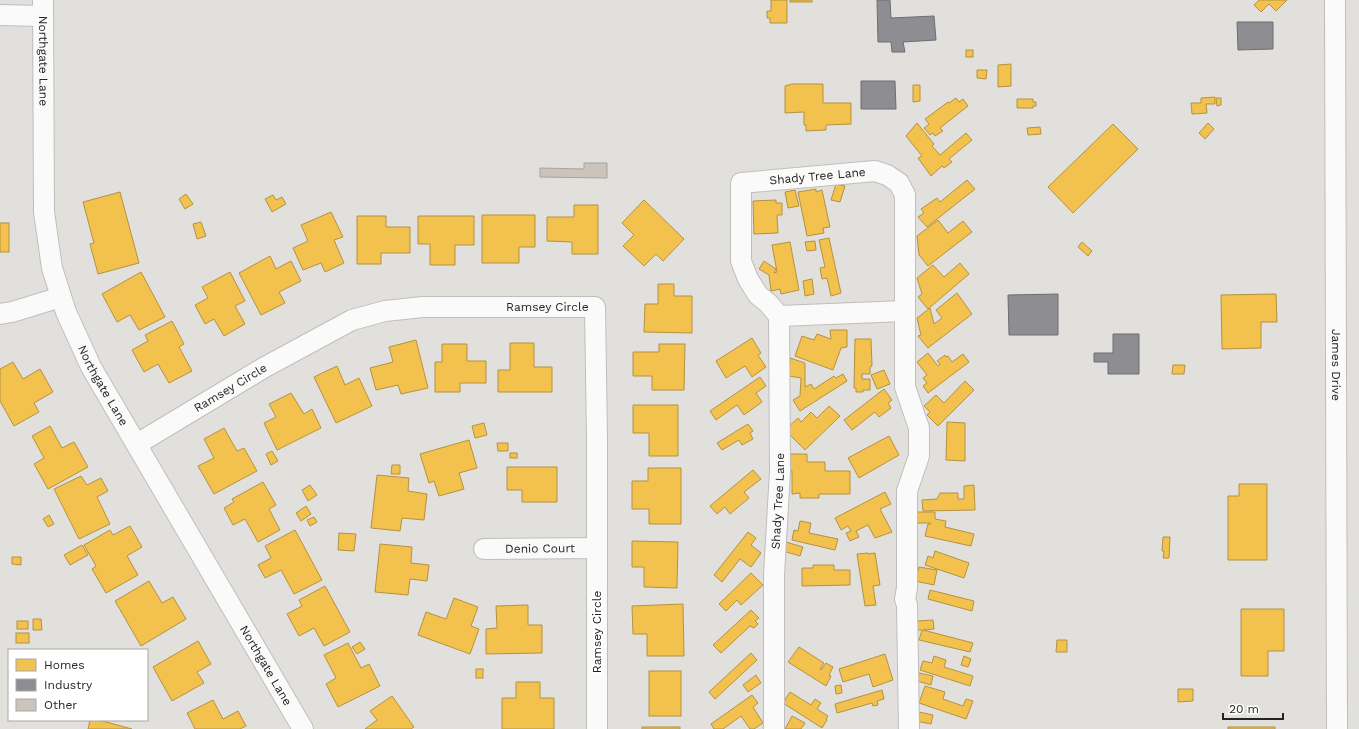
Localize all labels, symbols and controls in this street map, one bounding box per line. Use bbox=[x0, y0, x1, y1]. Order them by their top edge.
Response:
street label: Northgate Lane bbox=[36, 16, 51, 106]
street label: Shady Tree Lane bbox=[769, 165, 866, 187]
street label: Ramsey Circle bbox=[506, 300, 589, 314]
street label: James Drive bbox=[1329, 329, 1343, 401]
street label: Northgate Lane bbox=[75, 343, 131, 428]
street label: Ramsey Circle bbox=[191, 360, 269, 415]
street label: Shady Tree Lane bbox=[768, 453, 787, 550]
street label: Denio Court bbox=[505, 541, 575, 556]
street label: Ramsey Circle bbox=[590, 591, 604, 673]
street label: Northgate Lane bbox=[237, 623, 295, 708]
legend bbox=[8, 649, 148, 721]
text: Homes bbox=[44, 658, 85, 672]
text: Industry bbox=[44, 678, 93, 692]
scale bar bbox=[1223, 695, 1283, 721]
text: Other bbox=[44, 698, 77, 712]
text: 20 m bbox=[1229, 702, 1259, 716]

